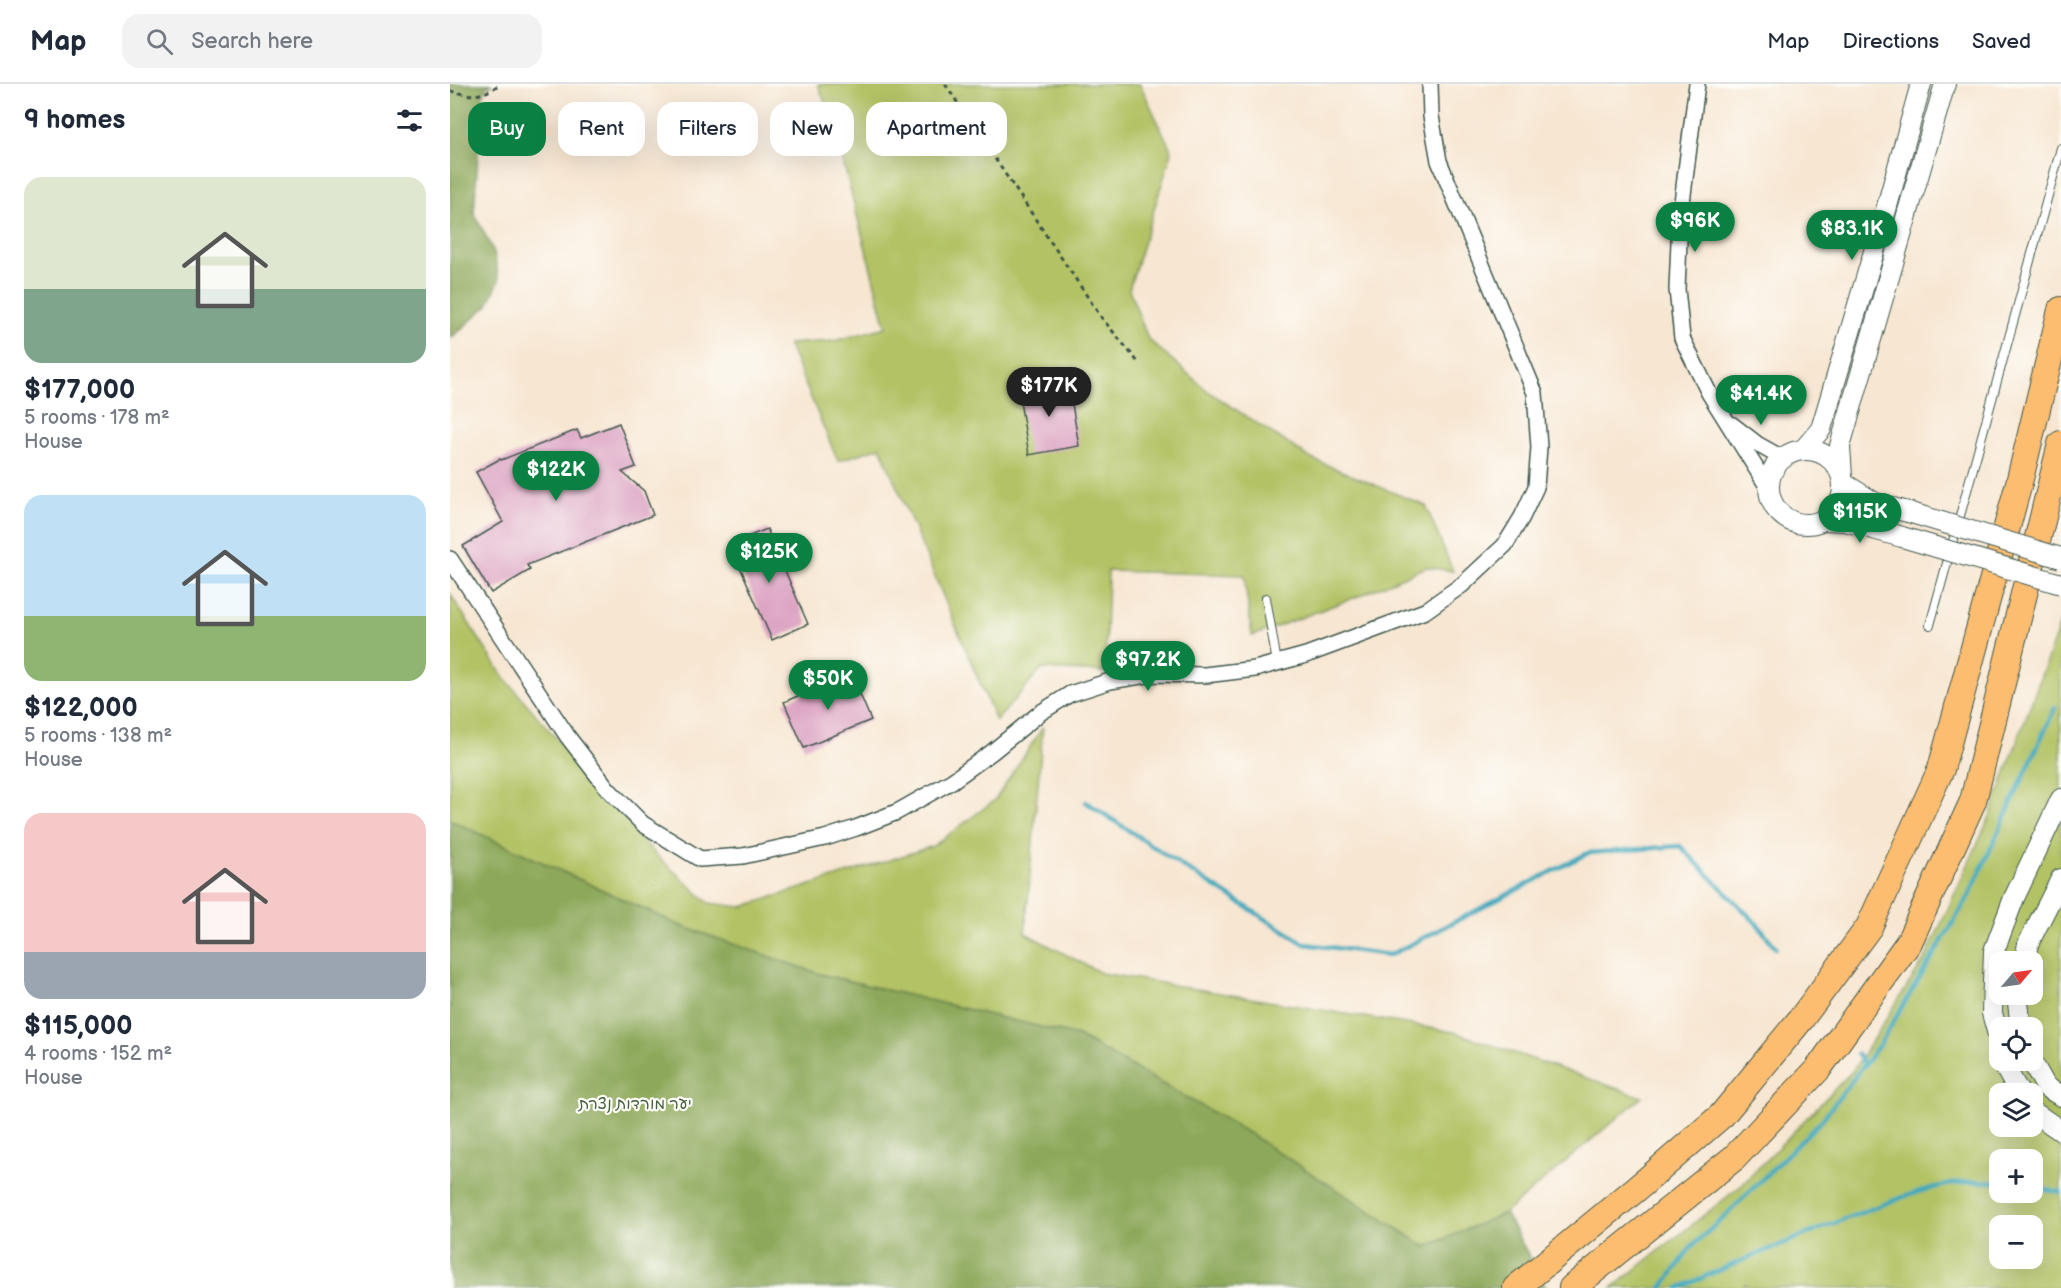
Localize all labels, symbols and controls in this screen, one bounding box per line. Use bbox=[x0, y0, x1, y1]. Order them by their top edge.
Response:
search box bbox=[122, 14, 542, 68]
text: Map bbox=[30, 25, 86, 58]
icon: search bbox=[143, 25, 176, 58]
text: Search here bbox=[191, 28, 313, 55]
text: Map bbox=[1767, 29, 1810, 54]
text: Directions bbox=[1843, 29, 1939, 54]
text: Saved bbox=[1972, 29, 2031, 54]
chip: Buy bbox=[468, 102, 546, 156]
chip: Rent bbox=[558, 102, 645, 156]
chip: Filters bbox=[657, 102, 758, 156]
chip: New bbox=[770, 102, 854, 156]
chip: Apartment bbox=[866, 102, 1007, 156]
icon: filters bbox=[393, 104, 426, 137]
text: 9 homes bbox=[24, 105, 125, 136]
pin: $96K bbox=[1659, 202, 1731, 253]
text: $96K bbox=[1670, 209, 1720, 233]
pin: $83.1K bbox=[1803, 210, 1901, 261]
icon: home bbox=[171, 216, 279, 324]
text: $83.1K bbox=[1820, 217, 1884, 241]
pin: $177K bbox=[1007, 367, 1091, 418]
text: $177K bbox=[1020, 374, 1078, 398]
text: $177,000 bbox=[24, 375, 135, 406]
pin: $41.4K bbox=[1712, 375, 1810, 426]
text: $41.4K bbox=[1730, 382, 1792, 406]
text: 5 rooms · 178 m² bbox=[24, 406, 170, 430]
text: House bbox=[24, 430, 83, 454]
pin: $122K bbox=[514, 451, 598, 502]
text: $122K bbox=[526, 458, 586, 482]
pin: $115K bbox=[1818, 493, 1902, 544]
text: $115K bbox=[1832, 500, 1888, 524]
pin: $125K bbox=[727, 533, 811, 584]
icon: home bbox=[171, 534, 279, 642]
text: $125K bbox=[740, 540, 798, 564]
pin: $97.2K bbox=[1099, 641, 1197, 692]
text: $97.2K bbox=[1115, 648, 1181, 672]
pin: $50K bbox=[792, 660, 864, 711]
text: $50K bbox=[803, 667, 853, 691]
text: $122,000 bbox=[24, 693, 138, 724]
text: 5 rooms · 138 m² bbox=[24, 724, 172, 748]
text: House bbox=[24, 748, 83, 772]
icon: home bbox=[171, 852, 279, 960]
north arrow bbox=[1989, 951, 2043, 1005]
map controls bbox=[1989, 951, 2043, 1269]
text: $115,000 bbox=[24, 1011, 132, 1042]
button: locate bbox=[1989, 1017, 2043, 1071]
text: 4 rooms · 152 m² bbox=[24, 1042, 172, 1066]
text: House bbox=[24, 1066, 83, 1090]
button: layers bbox=[1989, 1083, 2043, 1137]
park label: יער מורדות נצרת bbox=[577, 1095, 692, 1114]
button: + bbox=[1989, 1149, 2043, 1203]
button: − bbox=[1989, 1215, 2043, 1269]

